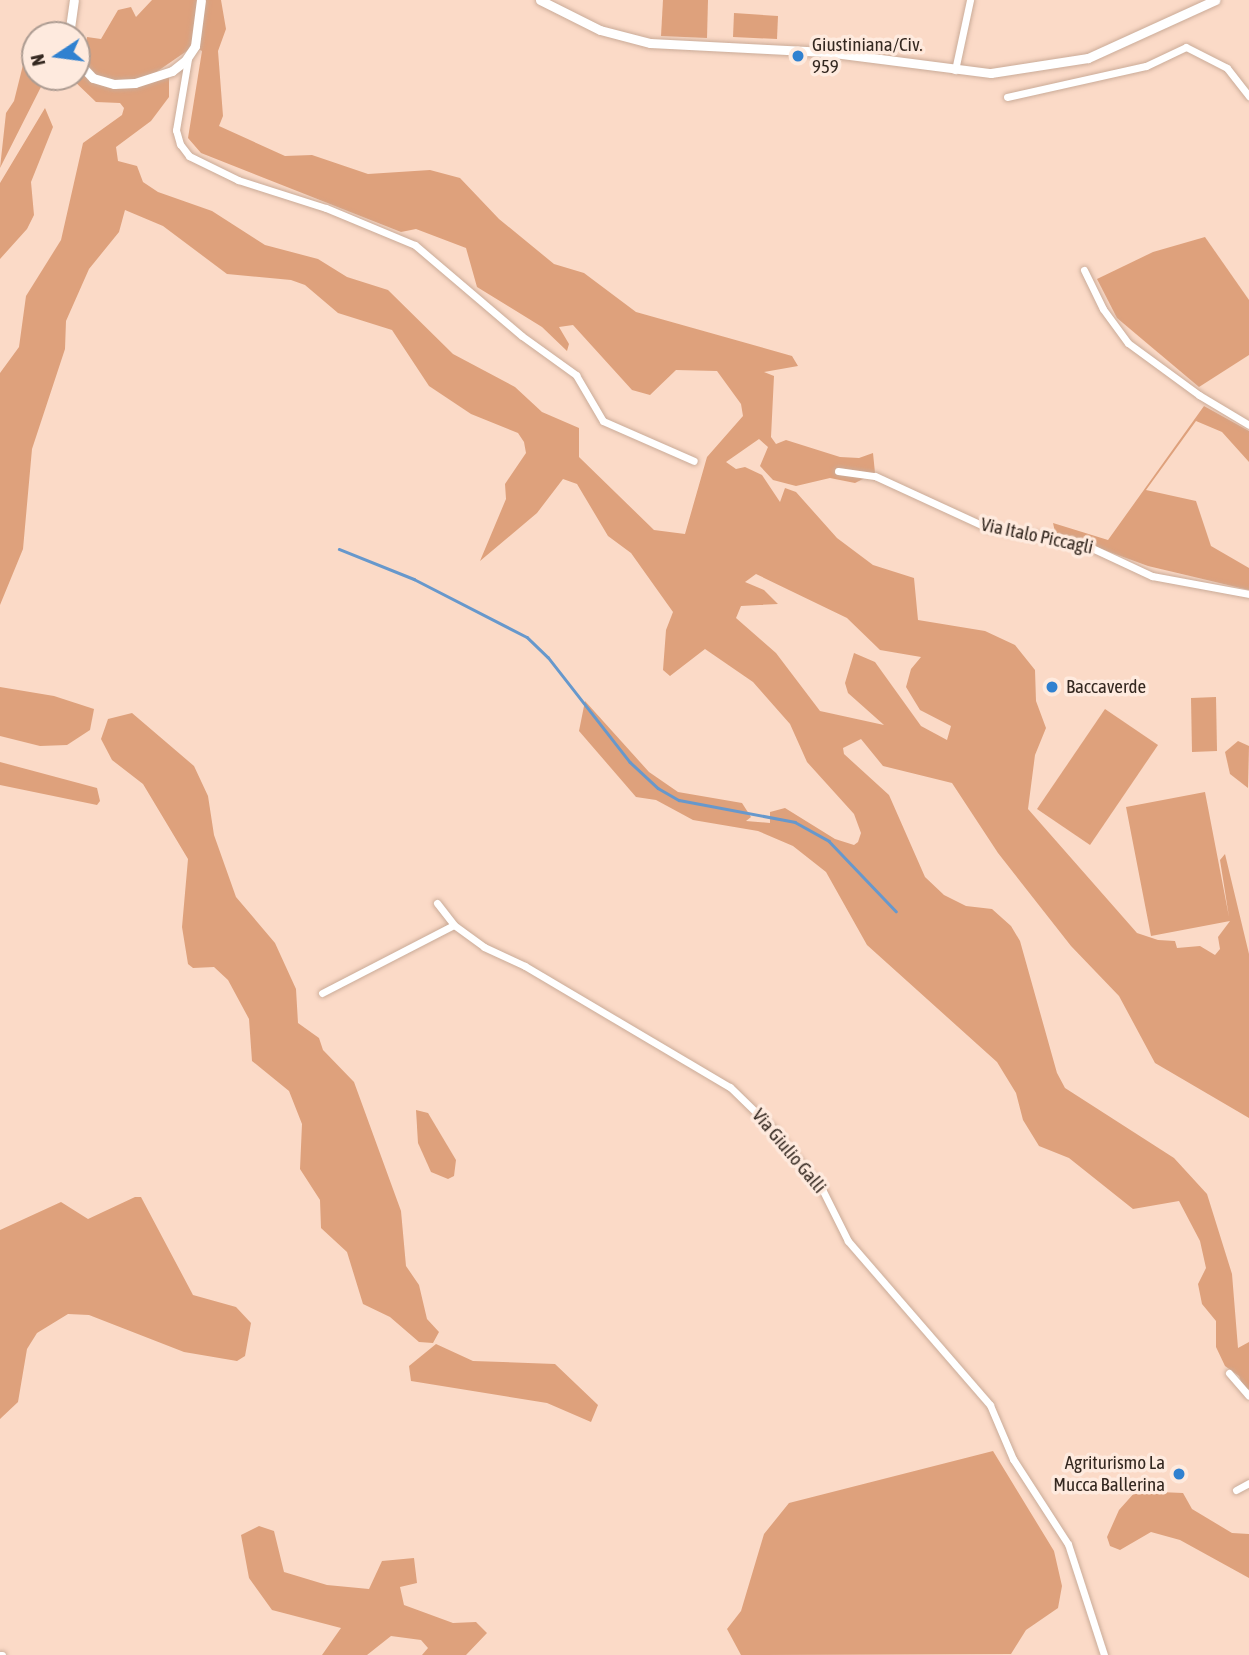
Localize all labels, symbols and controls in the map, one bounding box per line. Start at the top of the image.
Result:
north arrow [21,21,91,91]
place label: Giustiniana/Civ. 959 [812,34,923,78]
marker: Giustiniana/Civ. 959 [790,48,806,64]
text: N [26,52,49,68]
street label: Via Italo Piccagli [979,513,1095,559]
place label: Baccaverde [1066,676,1146,698]
marker: Baccaverde [1044,679,1060,695]
street label: Via Giulio Galli [747,1104,831,1198]
place label: Agriturismo La Mucca Ballerina [1053,1452,1165,1496]
marker: Agriturismo La Mucca Ballerina [1171,1466,1187,1482]

